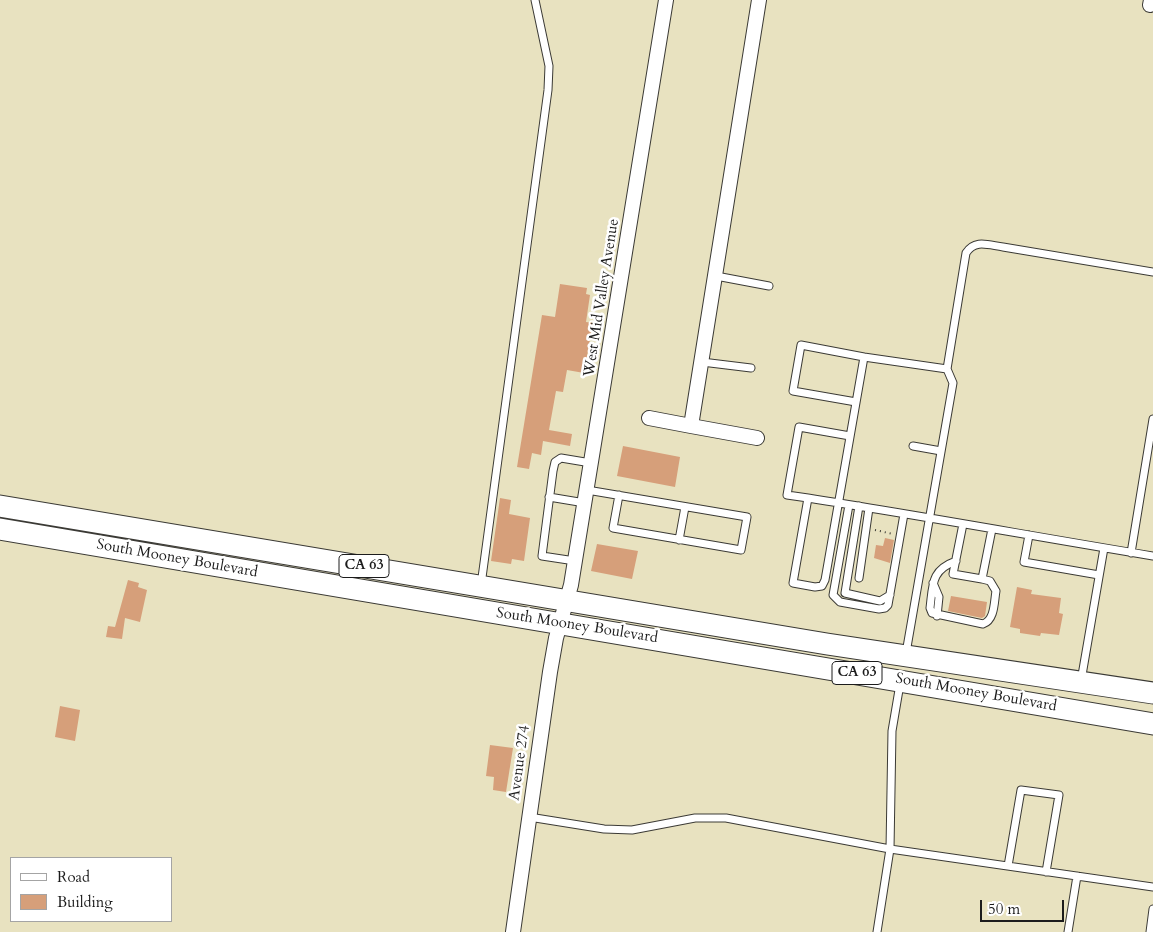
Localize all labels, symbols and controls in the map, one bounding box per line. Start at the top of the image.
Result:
street label: West Mid Valley Avenue [581,218,623,378]
street label: South Mooney Boulevard [95,536,259,582]
road number: CA 63 [339,554,389,578]
street label: South Mooney Boulevard [495,604,659,648]
road number: CA 63 [832,661,882,684]
street label: South Mooney Boulevard [894,670,1058,716]
street label: Avenue 274 [506,724,534,802]
legend [10,857,172,922]
text: Road [57,867,90,887]
scale bar [983,890,1067,922]
text: Building [57,892,113,912]
text: 50 m [988,899,1020,919]

